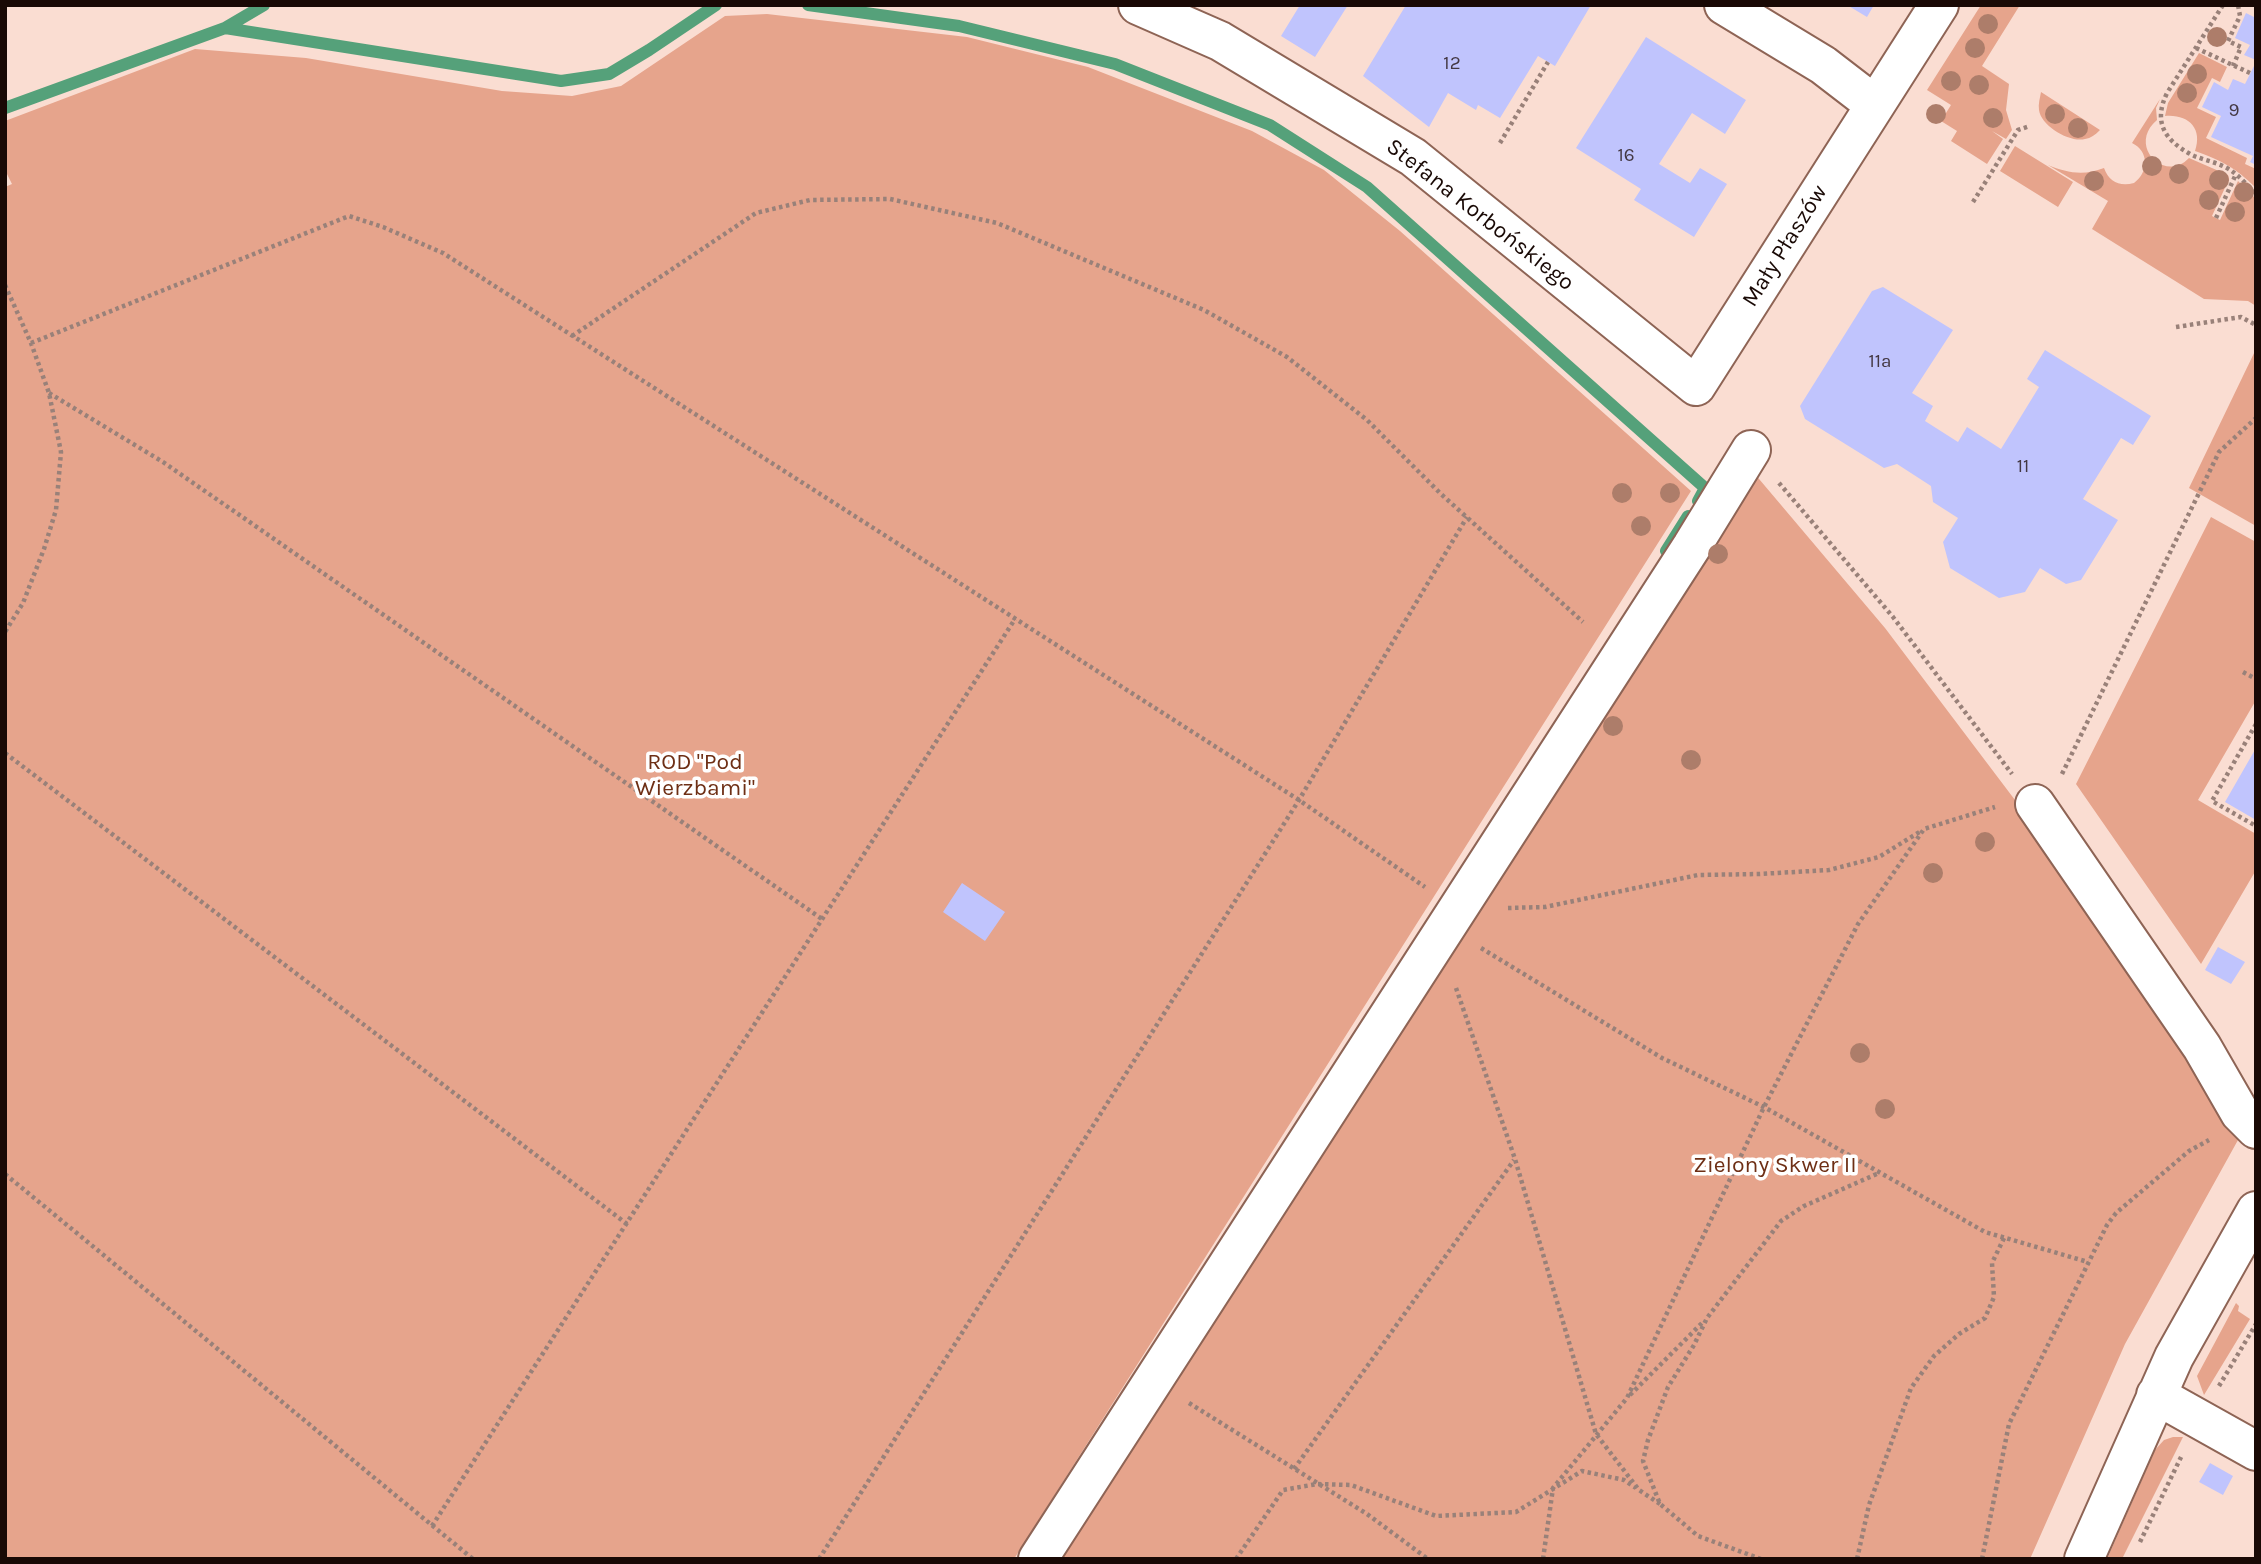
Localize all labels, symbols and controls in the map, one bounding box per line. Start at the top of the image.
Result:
house number: 12 [1443,53,1461,75]
house number: 9 [2228,100,2240,122]
street label: Stefana Korbońskiego [1380,133,1580,297]
house number: 16 [1617,145,1635,167]
street label: Mały Płaszów [1737,180,1833,312]
house number: 11a [1868,351,1892,373]
house number: 11 [2017,456,2029,478]
park label: ROD "Pod Wierzbami" [635,748,755,802]
park label: Zielony Skwer II [1693,1151,1857,1179]

